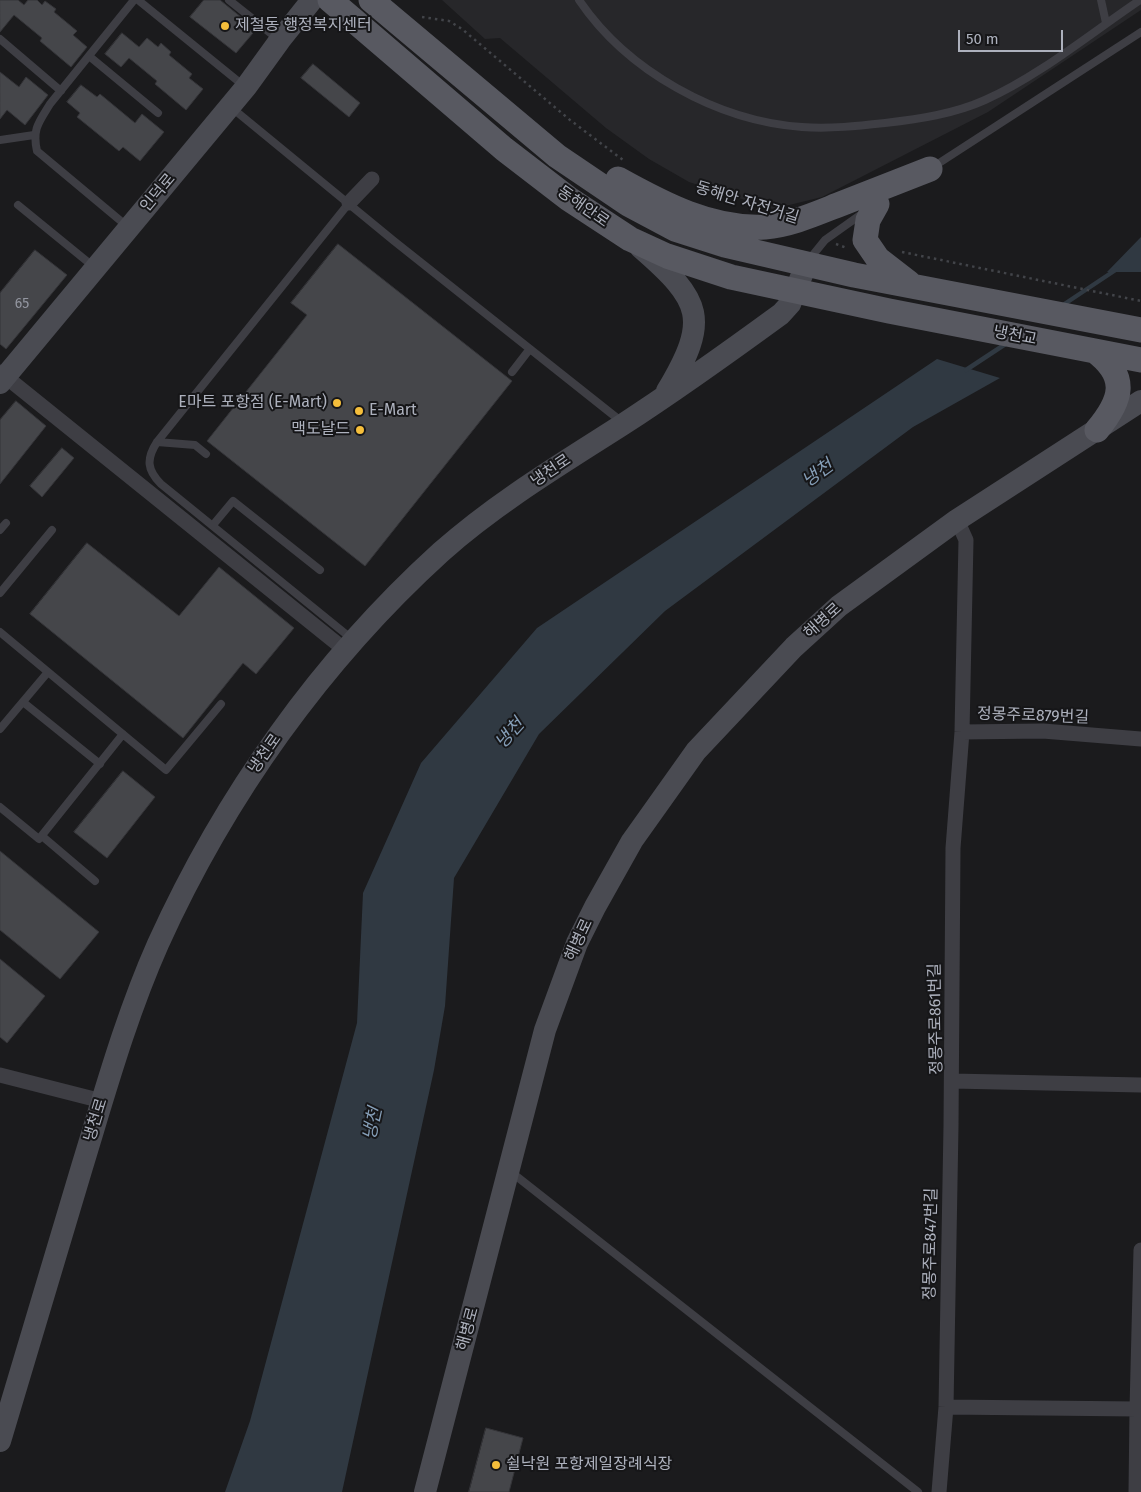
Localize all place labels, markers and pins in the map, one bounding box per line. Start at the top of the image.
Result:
place label: 제철동 행정복지센터 [235,16,372,36]
marker: 제철동 행정복지센터 [219,20,231,32]
place label: E마트 포항점 (E-Mart) [178,393,327,413]
marker: E마트 포항점 (E-Mart) [331,397,343,409]
place label: E-Mart [369,401,417,421]
marker: E-Mart [353,405,365,417]
place label: 맥도날드 [291,420,350,440]
marker: 맥도날드 [354,424,366,436]
place label: 쉴낙원 포항제일장례식장 [506,1455,672,1475]
marker: 쉴낙원 포항제일장례식장 [490,1459,502,1471]

